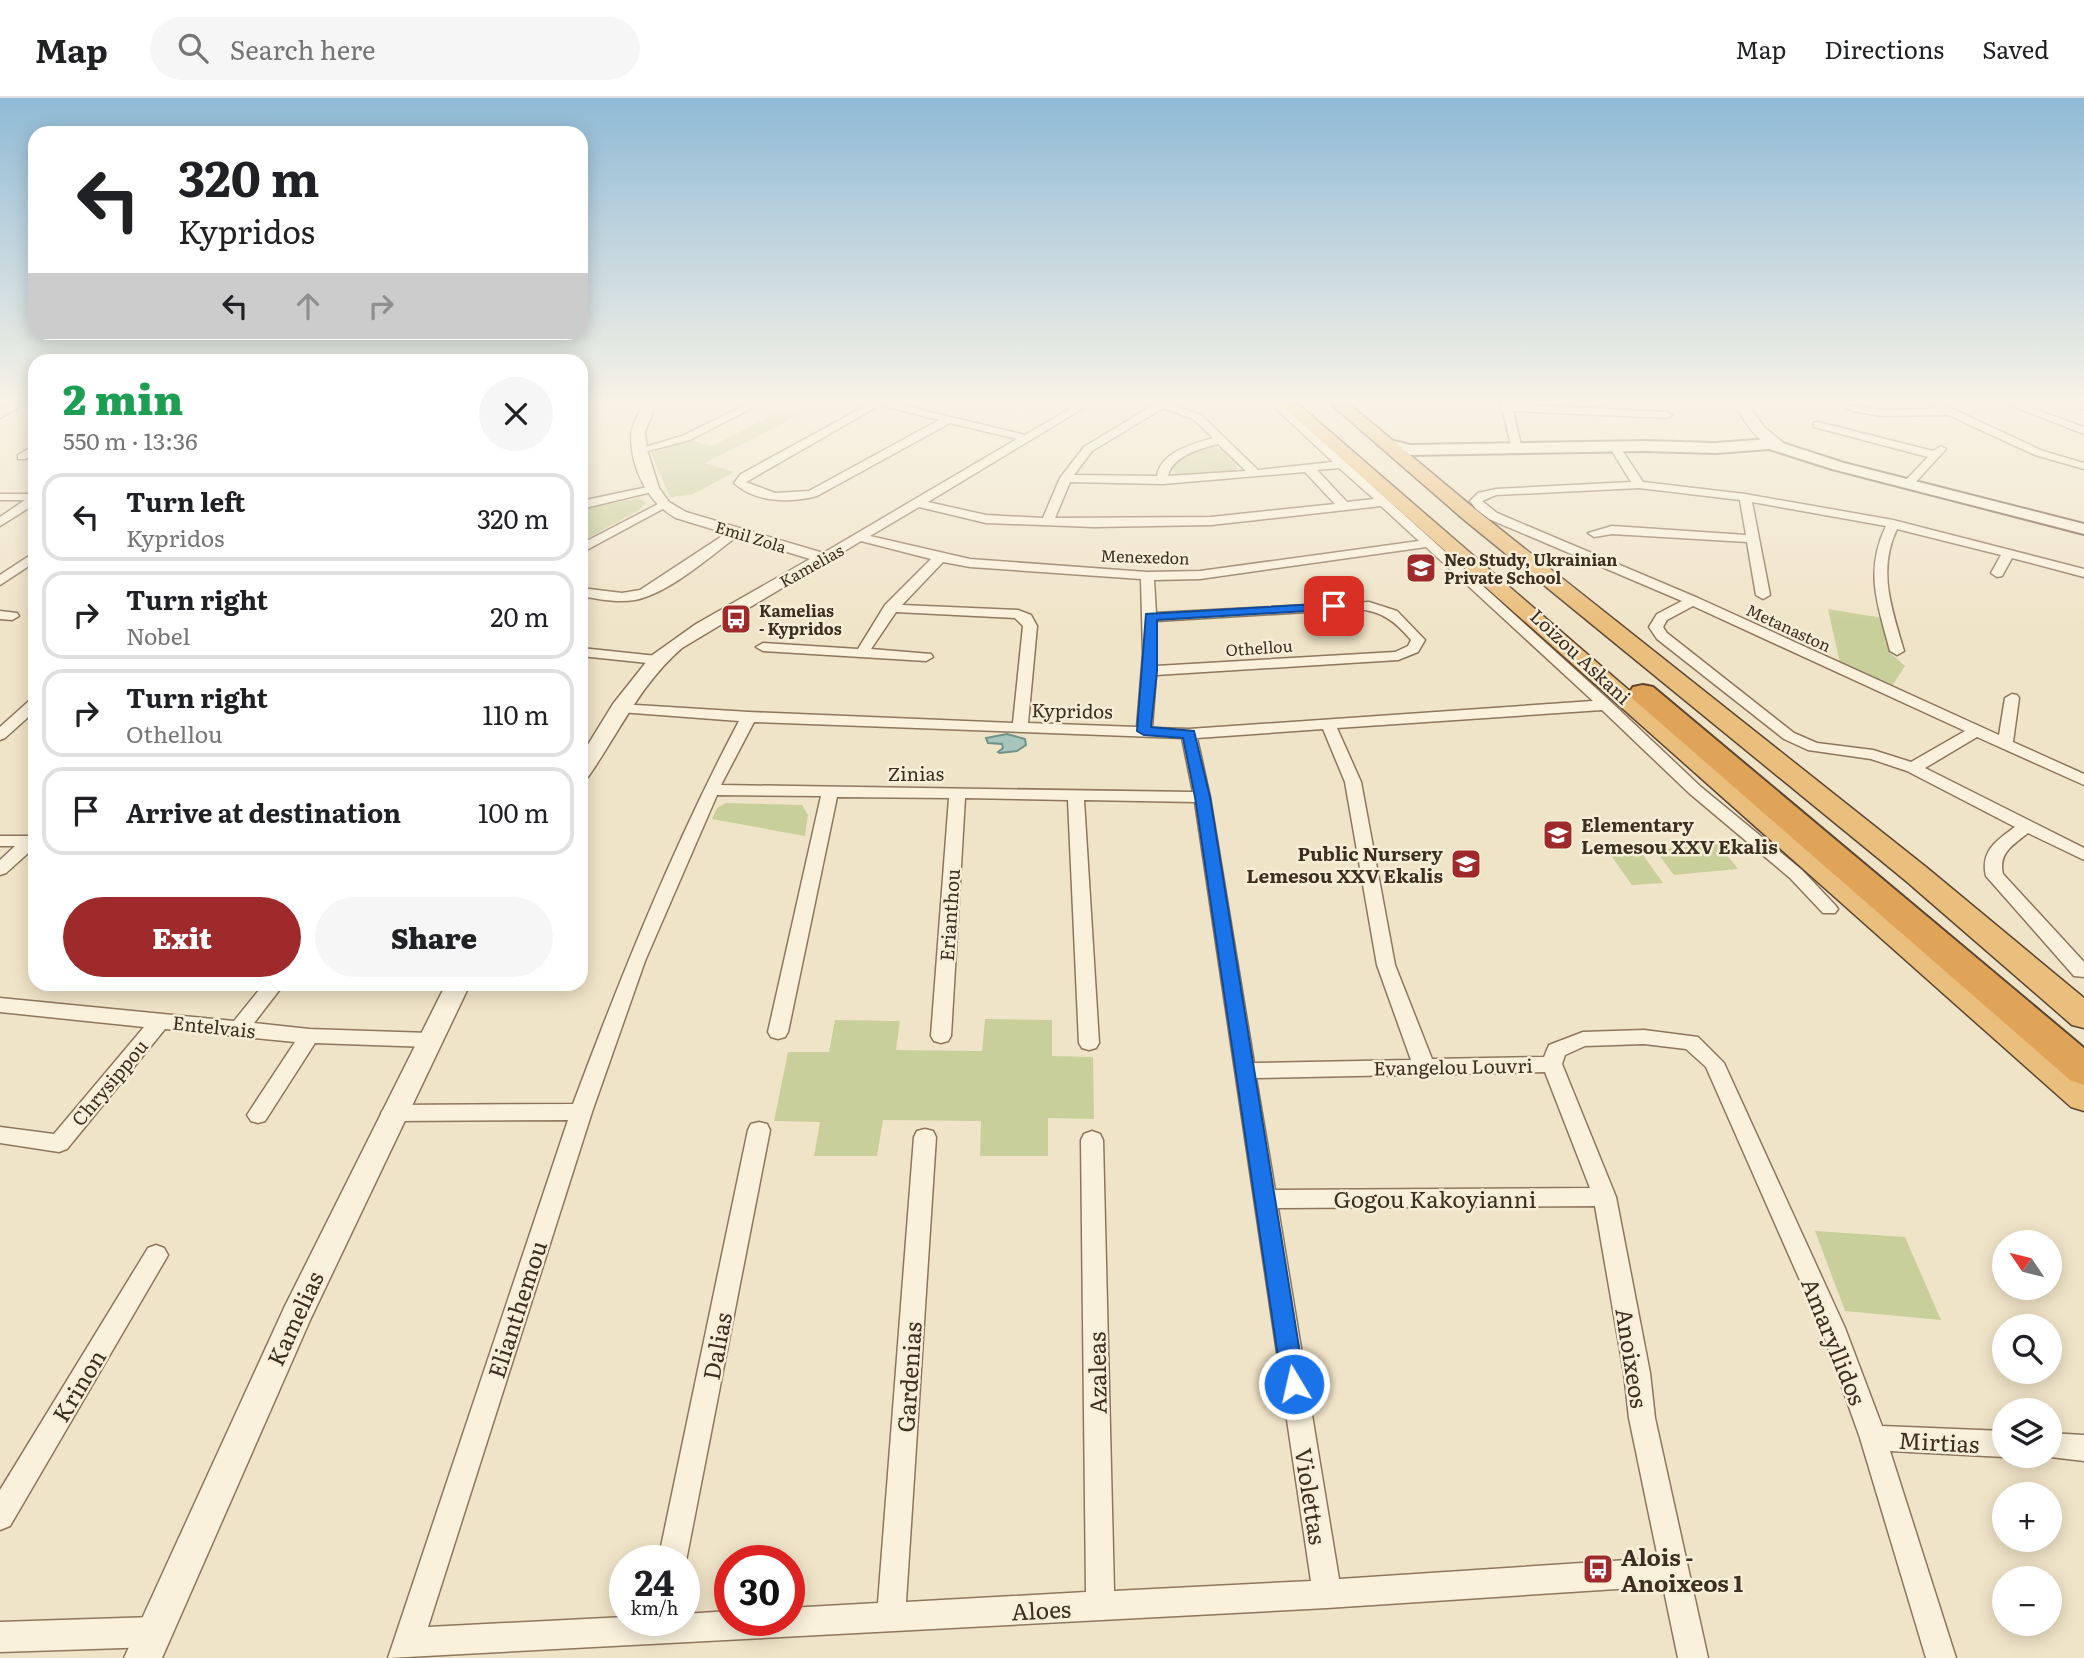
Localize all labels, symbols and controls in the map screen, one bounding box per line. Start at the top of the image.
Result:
search box [150,17,640,80]
text: Map [35,24,108,73]
icon: search [174,29,212,67]
text: Search here [230,29,376,68]
text: Map [1735,31,1786,66]
text: Directions [1824,31,1944,66]
text: Saved [1982,31,2049,66]
text: 320 m [178,139,320,212]
icon: left [63,154,154,245]
text: Kypridos [178,206,315,254]
icon: left [216,287,254,325]
icon: ahead [289,287,327,325]
icon: right [362,287,400,325]
text: 2 min [63,366,183,428]
button: close [479,377,553,451]
text: 550 m · 13:36 [63,423,198,457]
text: Turn left [126,481,245,520]
icon: left [67,498,105,536]
text: 320 m [477,498,549,537]
street label: Emil Zola [712,514,790,558]
text: Kypridos [126,520,224,554]
street label: Kamelias [774,537,848,593]
street label: Menexedon [1100,542,1190,570]
place label: Neo Study, Ukrainian Private School [1444,547,1617,589]
school or university icon: Neo Study, Ukrainian Private School [1404,551,1438,585]
pin [1304,576,1364,636]
text: Turn right [126,579,268,618]
icon: arrive [1315,587,1353,625]
icon: right [67,596,105,634]
text: 20 m [490,596,549,635]
street label: Metanaston [1743,597,1836,657]
place label: Kamelias - Kypridos [759,598,842,640]
bus stop icon: Kamelias - Kypridos [719,602,753,636]
street label: Loizou Askani [1524,602,1638,710]
text: Nobel [126,618,190,652]
street label: Othellou [1225,633,1293,661]
text: Turn right [126,677,268,716]
icon: right [67,694,105,732]
text: 110 m [482,694,549,733]
street label: Kypridos [1031,695,1113,725]
text: Othellou [126,716,223,750]
street label: Zinias [888,759,945,787]
icon: arrive [67,792,105,830]
text: Arrive at destination [126,792,401,831]
text: 100 m [478,792,549,831]
place label: Elementary Lemesou XXV Ekalis [1581,810,1778,860]
school or university icon: Elementary Lemesou XXV Ekalis [1541,818,1575,852]
place label: Public Nursery Lemesou XXV Ekalis [1246,839,1443,889]
school or university icon: Public Nursery Lemesou XXV Ekalis [1449,847,1483,881]
street label: Erianthou [932,868,966,962]
button: Exit [63,897,301,977]
button: Share [315,897,553,977]
street label: Entelvais [171,1008,257,1044]
street label: Chrysippou [64,1032,154,1132]
street label: Evangelou Louvri [1373,1051,1533,1081]
street label: Gogou Kakoyianni [1334,1181,1537,1215]
north arrow [1992,1230,2062,1300]
map controls [1992,1230,2062,1636]
street label: Elianthemou [478,1236,554,1382]
street label: Kamelias [257,1265,331,1371]
street label: Amaryllidos [1794,1272,1876,1410]
street label: Anoixeos [1608,1306,1658,1410]
street label: Dalias [693,1309,739,1383]
button: search [1992,1314,2062,1384]
street label: Gardenias [887,1320,929,1434]
street label: Azaleas [1078,1331,1114,1415]
street label: Krinon [43,1342,113,1428]
position arrow [1257,1347,1331,1421]
button: layers [1992,1398,2062,1468]
street label: Mirtias [1898,1422,1980,1460]
street label: Violettas [1288,1445,1336,1547]
button: + [1992,1482,2062,1552]
place label: Alois - Anoixeos 1 [1621,1539,1743,1599]
speed limit sign: 30 [714,1545,805,1636]
bus stop icon: Alois - Anoixeos 1 [1581,1552,1615,1586]
text: 24 [635,1555,674,1607]
button: − [1992,1566,2062,1636]
street label: Aloes [1010,1590,1072,1628]
text: km/h [631,1594,678,1621]

